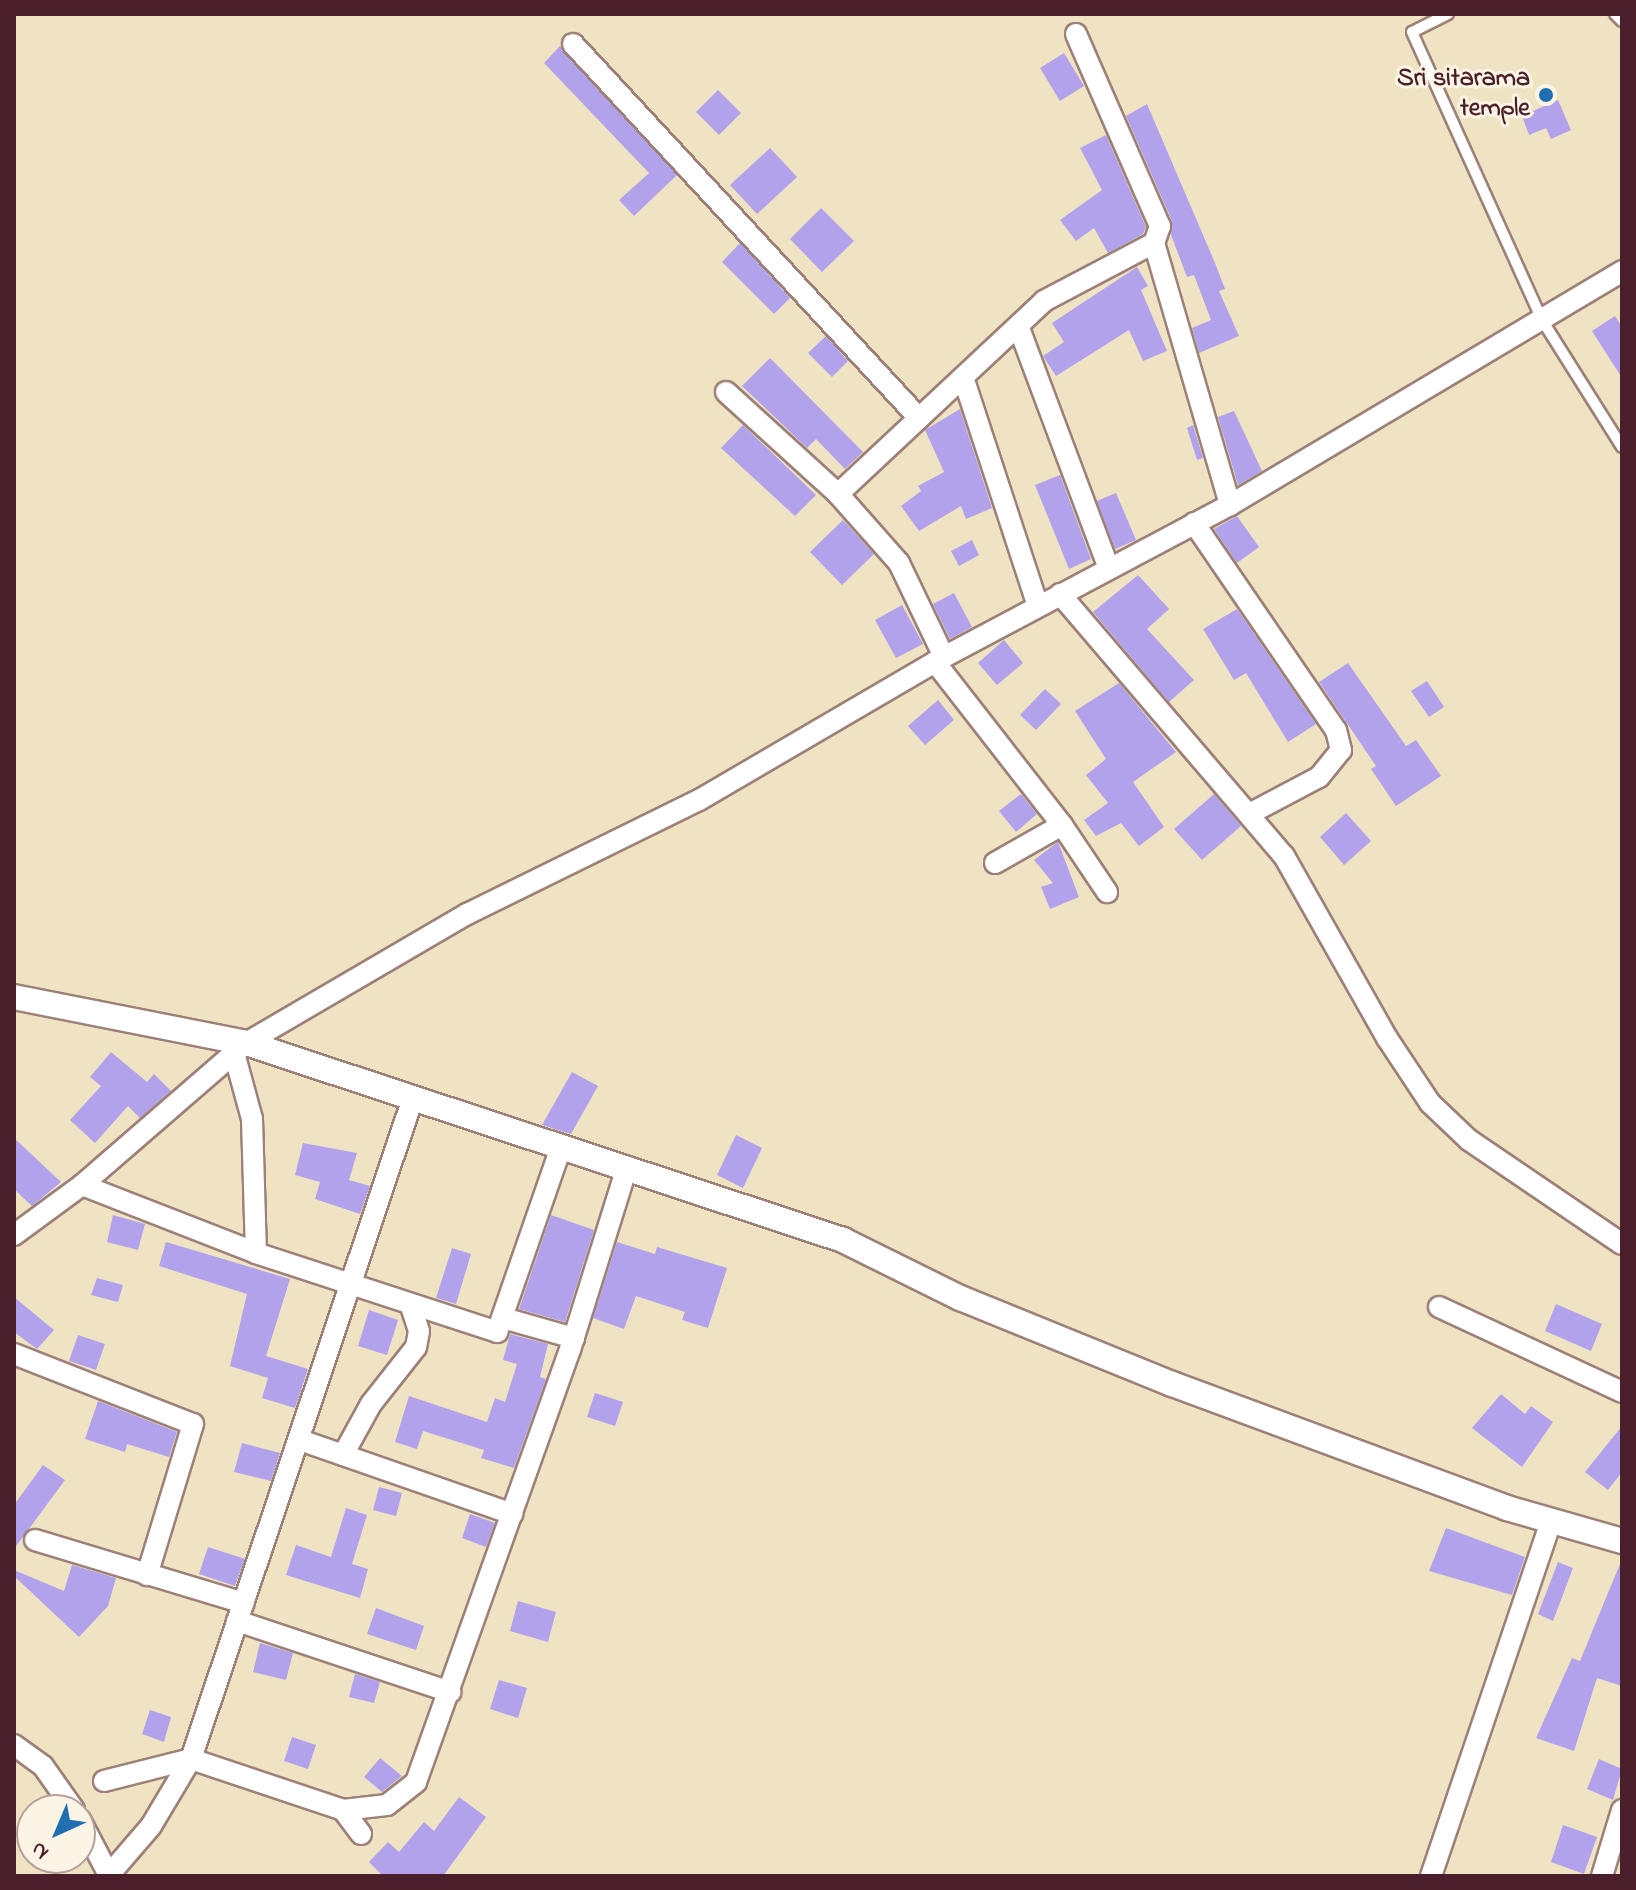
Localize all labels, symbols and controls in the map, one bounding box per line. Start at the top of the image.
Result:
place label: Sri sitarama temple [1397,64,1530,126]
marker: Sri sitarama temple [1537,86,1555,104]
north arrow [16,1794,96,1874]
text: N [24,1833,57,1867]

